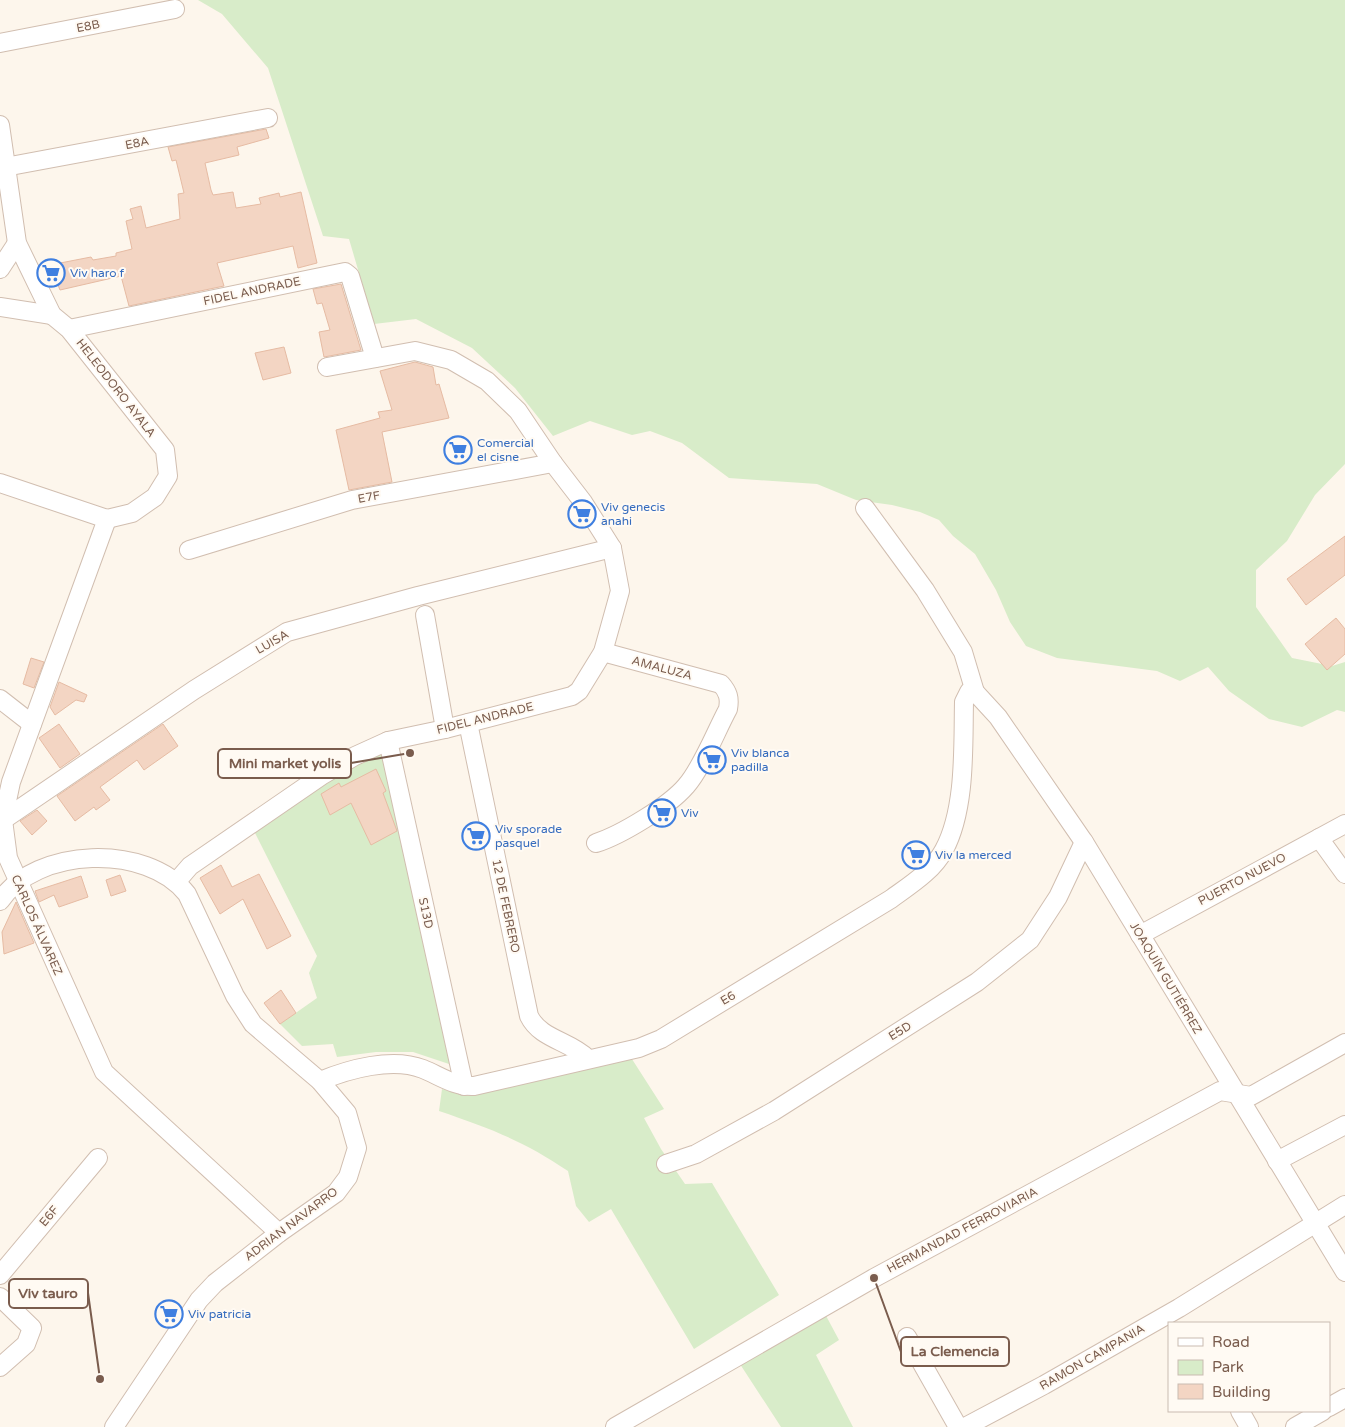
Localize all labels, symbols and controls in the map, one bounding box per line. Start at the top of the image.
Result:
street label: E8B [75,17,101,35]
street label: E8A [124,134,150,152]
supermarket icon: Viv haro f [36,258,66,288]
place label: Viv haro f [70,266,125,280]
street label: FIDEL ANDRADE [202,274,302,308]
street label: HELEODORO AYALA [73,336,159,440]
supermarket icon: Comercial el cisne [443,435,473,465]
place label: Comercial el cisne [477,436,534,464]
street label: E7F [357,488,381,506]
supermarket icon: Viv genecis anahi [567,499,597,529]
place label: Viv genecis anahi [601,500,666,528]
street label: LUISA [253,627,291,657]
street label: AMALUZA [630,653,694,683]
street label: FIDEL ANDRADE [435,699,535,737]
supermarket icon: Viv blanca padilla [697,745,727,775]
place label: Viv blanca padilla [731,746,789,774]
callout: Mini market yolis [218,749,351,778]
text: Mini market yolis [229,755,342,772]
supermarket icon: Viv [647,798,677,828]
place label: Viv [681,806,699,820]
supermarket icon: Viv sporade pasquel [461,821,491,851]
place label: Viv sporade pasquel [495,822,562,850]
supermarket icon: Viv la merced [901,840,931,870]
place label: Viv la merced [935,848,1011,862]
street label: PUERTO NUEVO [1196,850,1289,908]
street label: 12 DE FEBRERO [489,858,523,955]
street label: CARLOS ÁLVAREZ [8,872,66,978]
street label: S13D [416,896,436,930]
street label: JOAQUÍN GUTIÉRREZ [1127,920,1205,1037]
street label: E6 [718,988,738,1008]
street label: E5D [886,1019,914,1043]
street label: ADRIAN NAVARRO [242,1184,341,1264]
street label: HERMANDAD FERROVIARIA [884,1184,1040,1276]
street label: E6F [36,1203,62,1229]
callout: Viv tauro [9,1279,88,1308]
text: Viv tauro [18,1285,78,1302]
supermarket icon: Viv patricia [154,1299,184,1329]
place label: Viv patricia [188,1307,251,1321]
street label: RAMON CAMPANIA [1037,1321,1147,1393]
legend [1168,1322,1330,1412]
text: Road [1212,1333,1250,1351]
callout: La Clemencia [901,1337,1009,1366]
text: La Clemencia [911,1343,1000,1360]
text: Park [1212,1358,1244,1376]
text: Building [1212,1383,1271,1401]

